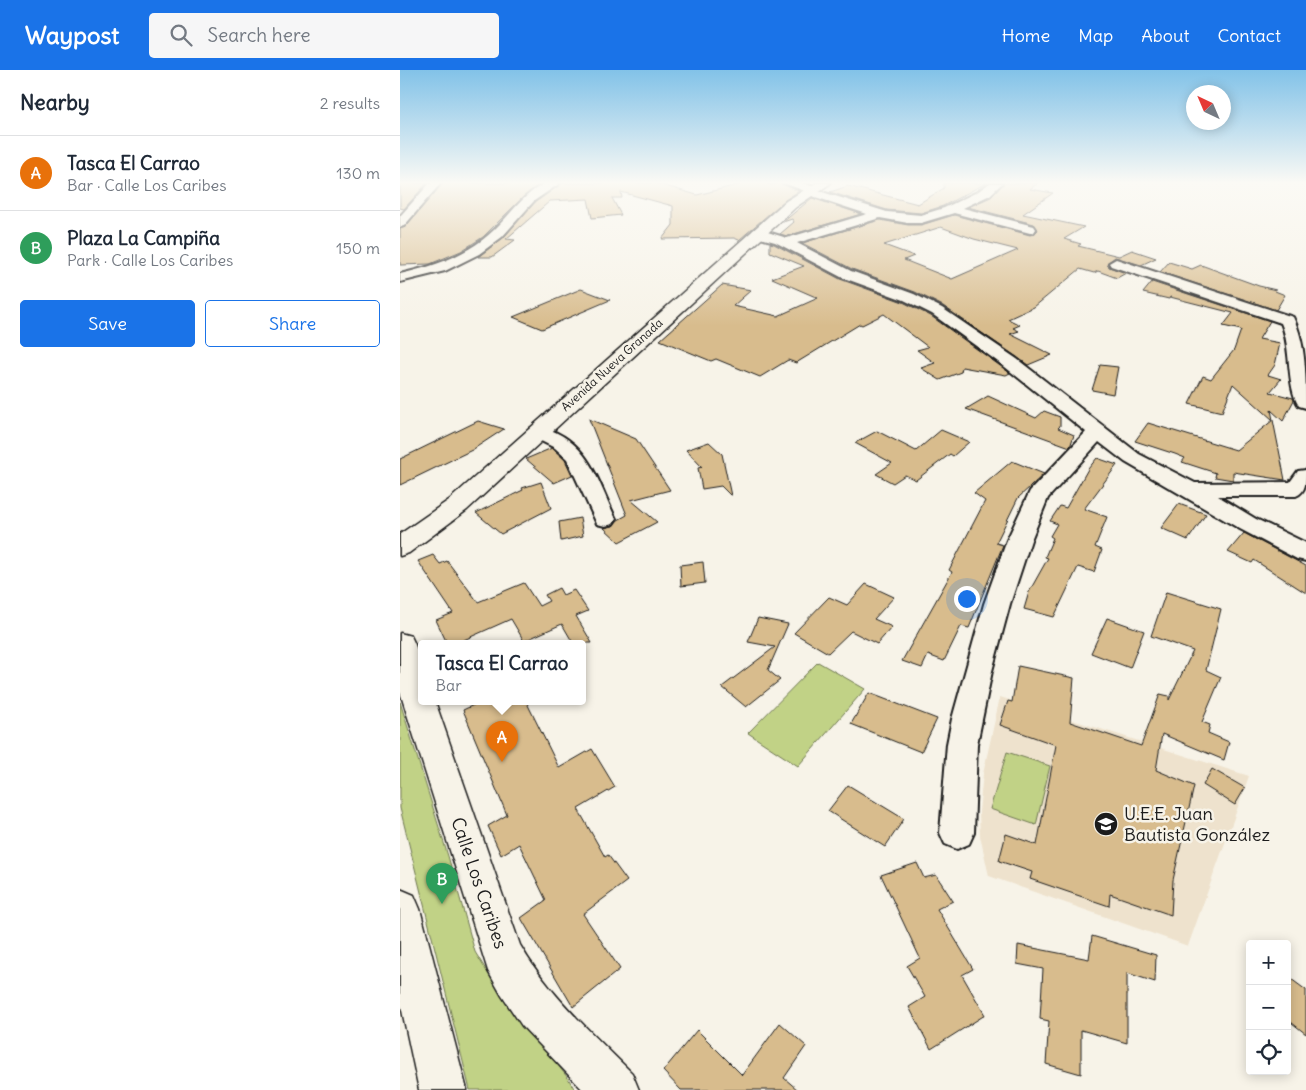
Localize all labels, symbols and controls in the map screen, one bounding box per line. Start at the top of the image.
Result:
search box [149,13,499,58]
text: Waypost [25,20,119,50]
icon: search [167,21,195,49]
text: Search here [207,23,310,47]
text: Home [1002,24,1050,47]
text: Map [1078,24,1113,47]
text: About [1141,24,1189,47]
text: Contact [1217,24,1281,47]
north arrow [1186,85,1231,130]
text: Nearby [20,89,90,116]
text: 2 results [320,93,380,113]
text: Tasca El Carrao [67,151,200,175]
text: A [31,163,41,183]
text: 130 m [336,163,380,183]
text: Bar · Calle Los Caribes [67,175,226,195]
text: Plaza La Campiña [67,226,220,250]
text: B [31,238,41,258]
text: 150 m [336,238,380,258]
text: Park · Calle Los Caribes [67,250,233,270]
button: Save [20,300,195,347]
button: Share [205,300,380,347]
street label: Avenida Nueva Granada [558,315,666,414]
your location [954,586,980,612]
popup [418,640,586,705]
text: Tasca El Carrao [436,651,568,675]
text: Bar [436,675,462,695]
pin: A [486,721,518,762]
place label: U.E.E. Juan Bautista González [1124,802,1270,846]
school or university icon: U.E.E. Juan Bautista González [1093,811,1119,837]
street label: Calle Los Caribes [446,814,513,952]
pin: B [426,863,458,904]
map controls [1246,940,1291,1075]
button: + [1246,940,1291,985]
button: − [1246,985,1291,1030]
button: locate [1246,1030,1291,1075]

